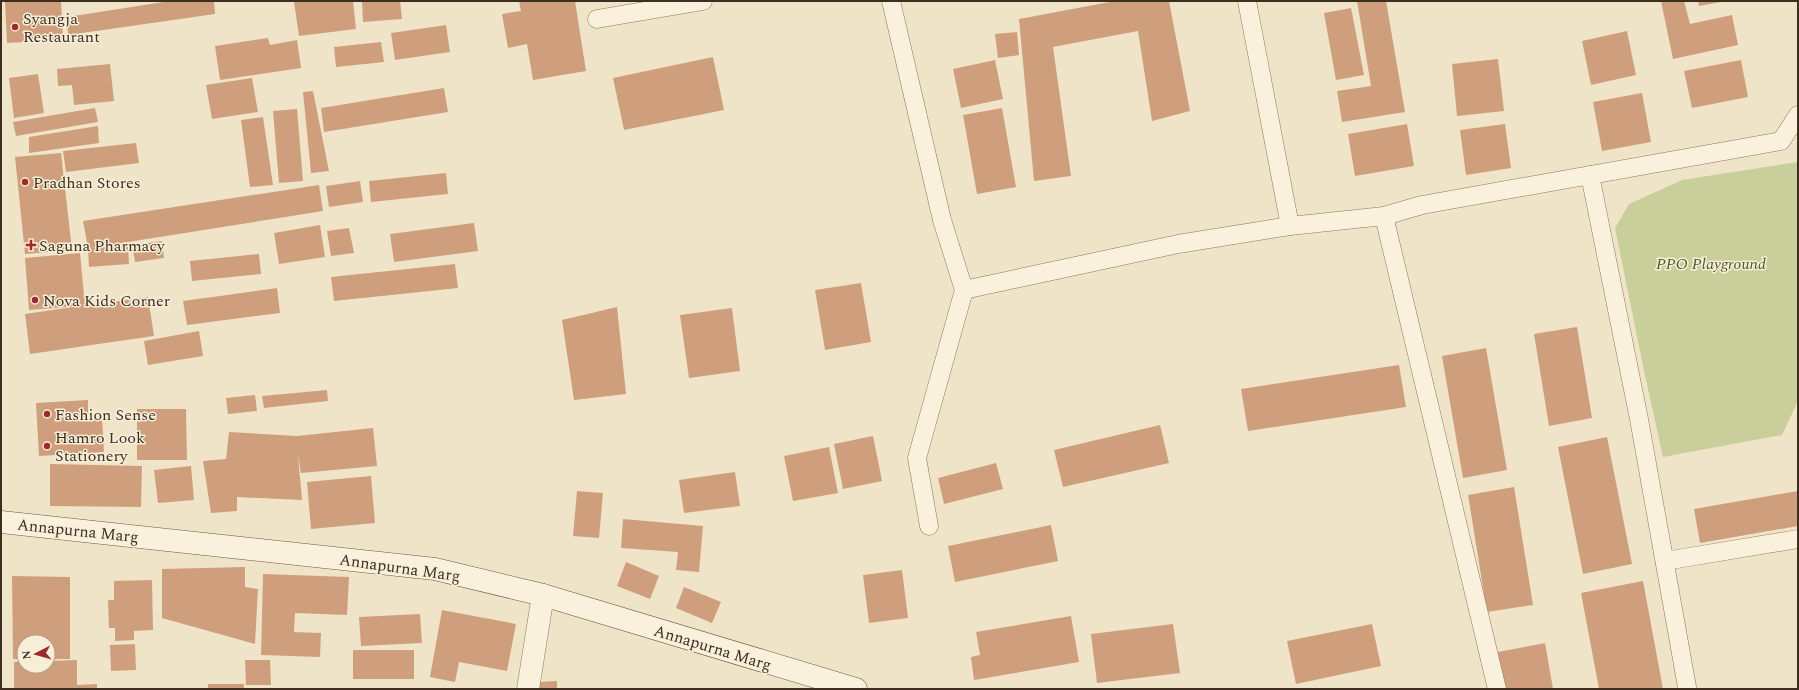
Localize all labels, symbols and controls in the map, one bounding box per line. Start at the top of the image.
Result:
place label: Syangja Restaurant [23,7,100,49]
marker: Syangja Restaurant [10,22,20,32]
place label: Pradhan Stores [33,171,141,195]
marker: Pradhan Stores [20,177,30,187]
place label: Saguna Pharmacy [39,234,166,258]
marker: Saguna Pharmacy [26,240,36,250]
park label: PPO Playground [1656,252,1766,276]
place label: Nova Kids Corner [43,289,170,313]
marker: Nova Kids Corner [30,295,40,305]
place label: Fashion Sense [55,403,156,427]
marker: Fashion Sense [42,409,52,419]
place label: Hamro Look Stationery [55,426,145,468]
marker: Hamro Look Stationery [42,441,52,451]
street label: Annapurna Marg [16,513,140,549]
street label: Annapurna Marg [338,548,462,588]
street label: Annapurna Marg [651,619,775,677]
north arrow [16,634,56,674]
text: N [18,650,35,660]

